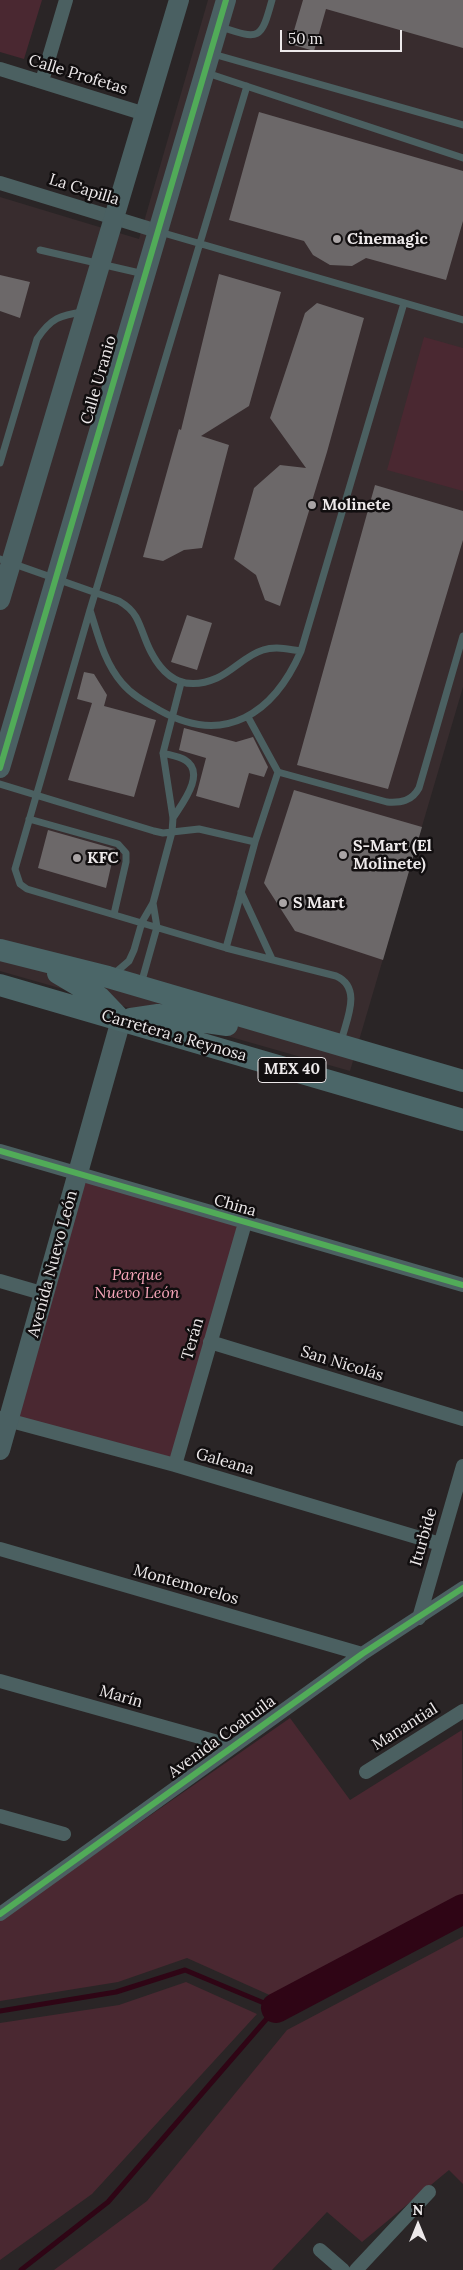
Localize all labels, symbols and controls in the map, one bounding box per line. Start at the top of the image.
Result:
scale bar [283,20,406,52]
text: 50 m [288,29,323,48]
street label: Calle Profetas [26,51,130,99]
street label: La Capilla [47,170,121,210]
place label: Cinemagic [347,229,428,249]
marker: Cinemagic [331,233,343,245]
street label: Calle Uranio [77,333,121,427]
place label: Molinete [322,495,390,515]
marker: Molinete [306,499,318,511]
place label: S-Mart (El Molinete) [353,836,432,874]
place label: KFC [87,848,119,868]
marker: S-Mart (El Molinete) [337,849,349,861]
marker: KFC [71,852,83,864]
place label: S Mart [293,893,345,913]
marker: S Mart [277,897,289,909]
street label: Carretera a Reynosa [99,1006,249,1066]
road number: MEX 40 [258,1058,326,1082]
street label: Avenida Nuevo León [24,1188,82,1340]
street label: China [212,1191,258,1221]
park label: Parque Nuevo León [94,1265,180,1303]
street label: Terán [178,1316,208,1362]
street label: San Nicolás [298,1342,386,1386]
street label: Galeana [194,1445,256,1479]
street label: Iturbide [407,1506,441,1568]
street label: Montemorelos [131,1561,241,1609]
street label: Marín [97,1682,145,1712]
street label: Avenida Coahuila [165,1692,279,1782]
street label: Manantial [369,1699,441,1755]
north arrow [393,2200,443,2250]
text: N [413,2201,423,2219]

